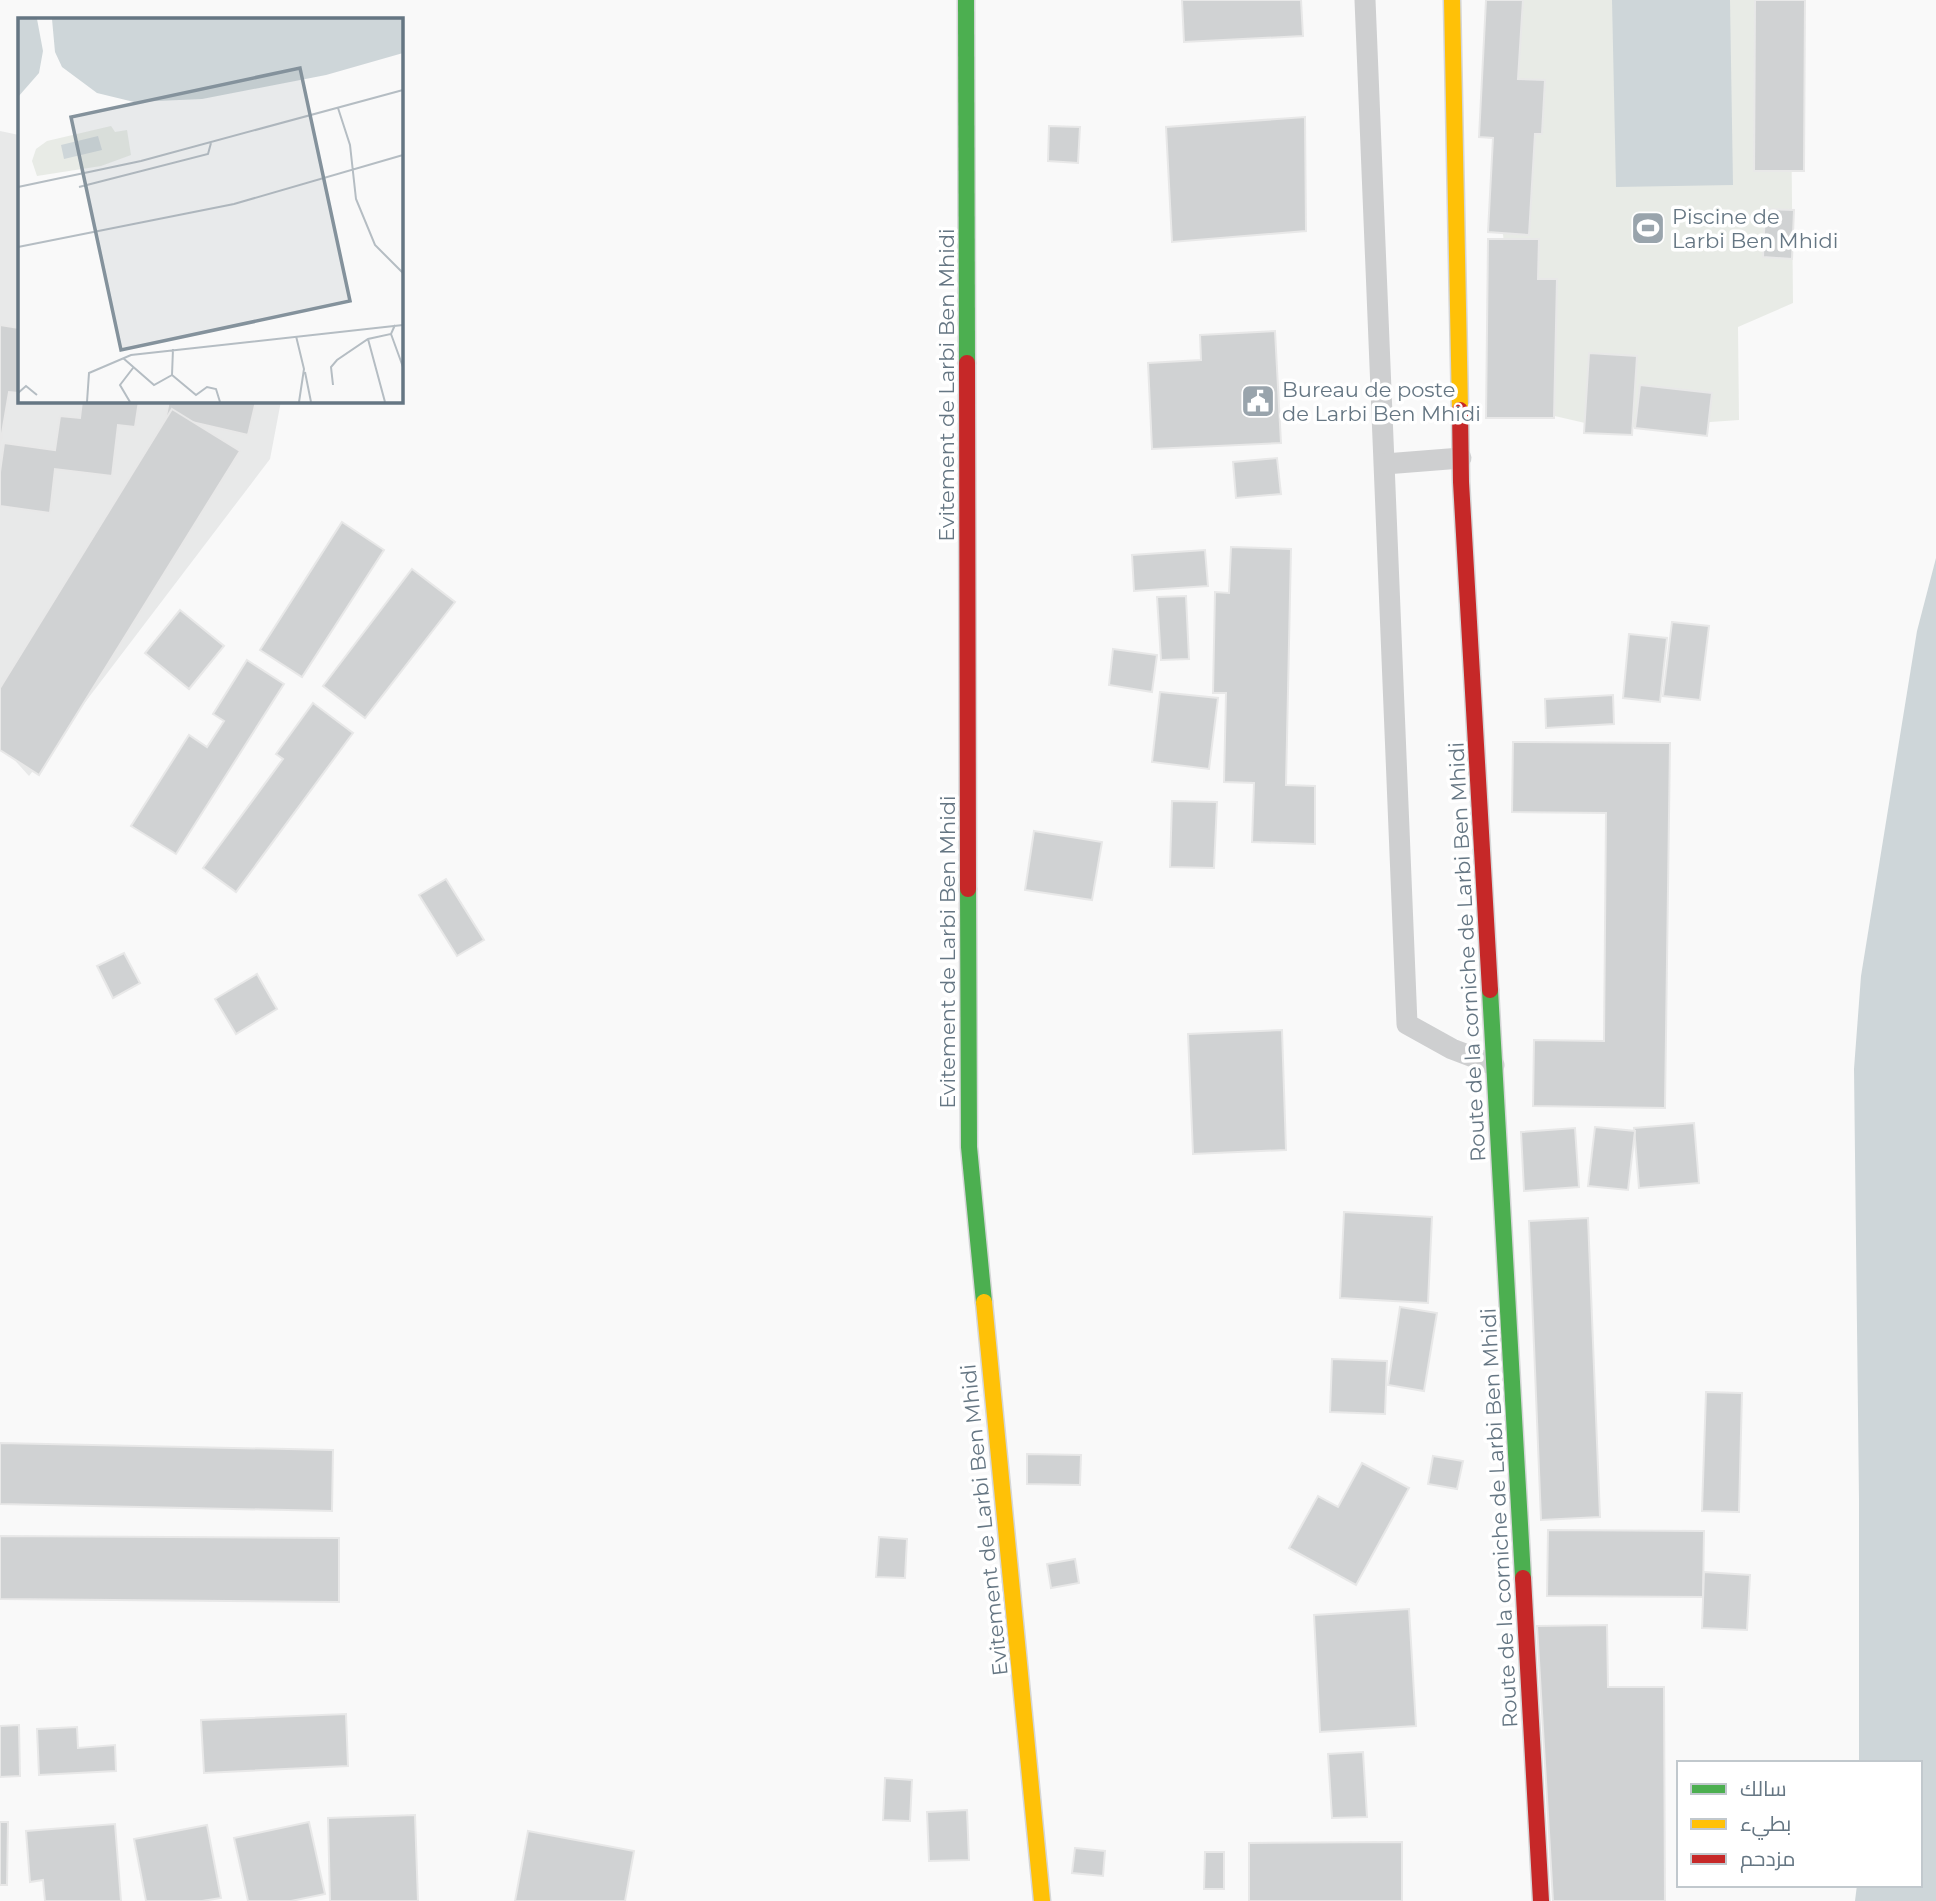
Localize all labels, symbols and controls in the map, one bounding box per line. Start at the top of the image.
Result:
inset map [18,18,402,402]
place label: Piscine de Larbi Ben Mhidi [1672,204,1838,253]
sports icon: Piscine de Larbi Ben Mhidi [1629,209,1667,247]
street label: Evitement de Larbi Ben Mhidi [934,228,959,542]
place label: Bureau de poste de Larbi Ben Mhidi [1282,377,1481,426]
public building icon: Bureau de poste de Larbi Ben Mhidi [1239,382,1277,420]
street label: Route de la corniche de Larbi Ben Mhidi [1444,741,1490,1163]
street label: Evitement de Larbi Ben Mhidi [935,795,960,1109]
street label: Route de la corniche de Larbi Ben Mhidi [1476,1307,1522,1729]
street label: Evitement de Larbi Ben Mhidi [955,1363,1013,1677]
legend [1677,1761,1922,1887]
text: سالك [1740,1776,1787,1801]
text: بطيء [1740,1811,1791,1840]
text: مزدحم [1740,1846,1795,1873]

